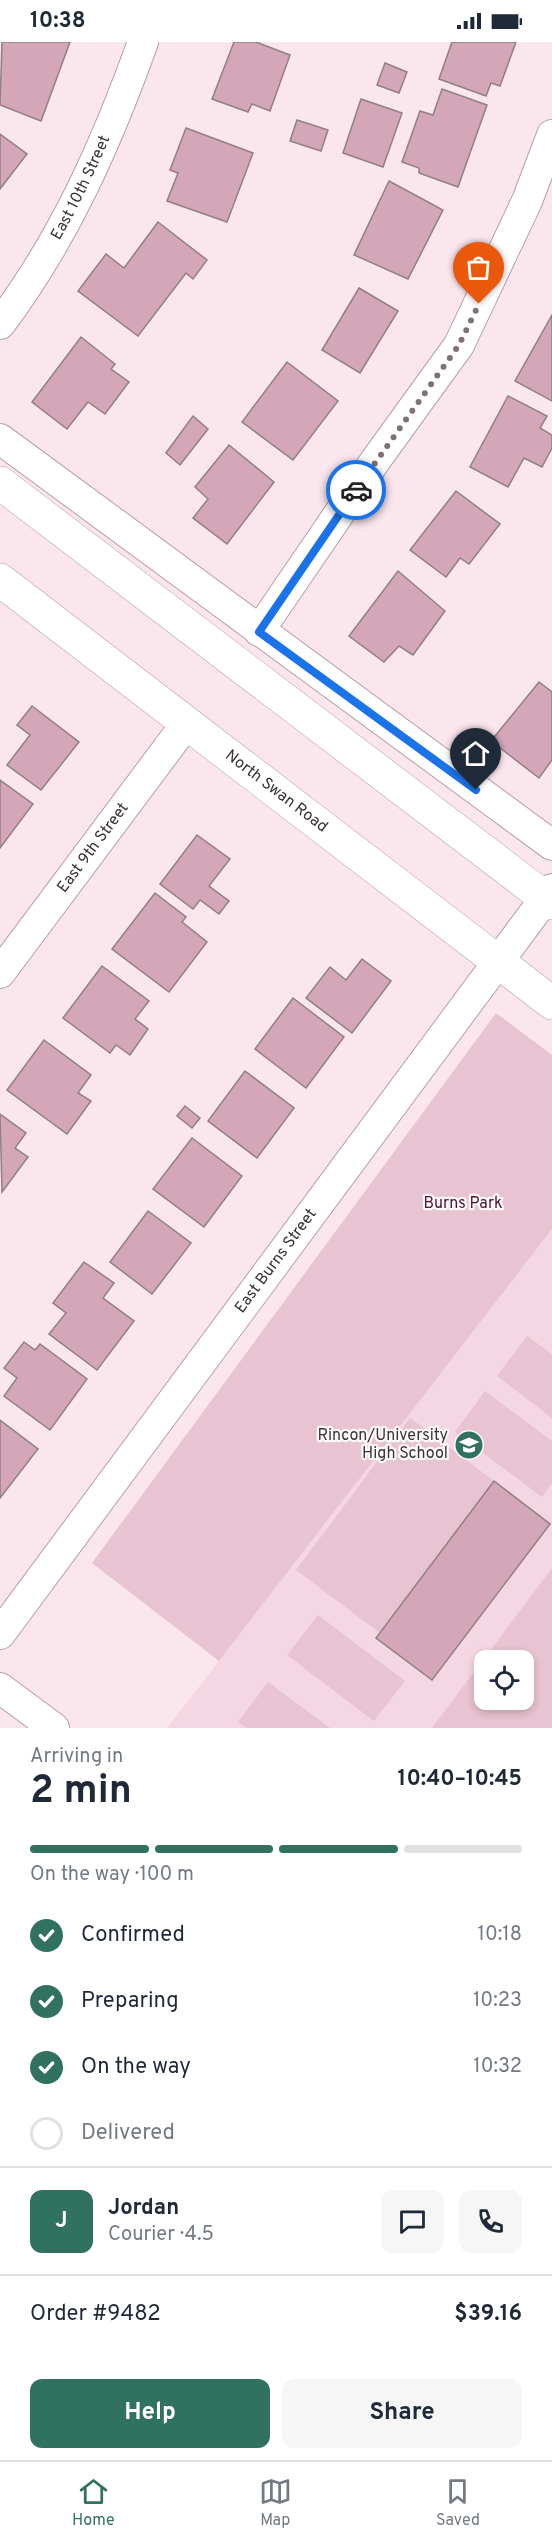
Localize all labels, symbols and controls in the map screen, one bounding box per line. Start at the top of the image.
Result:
text: 10:38 [30,8,86,35]
street label: East 10th Street [47,132,115,244]
pin [453,242,504,304]
icon: bag [462,251,495,284]
courier [326,460,386,520]
icon: car [340,474,373,507]
pin [450,728,501,790]
icon: home [459,737,492,770]
street label: North Swan Road [221,746,332,837]
street label: East 9th Street [53,799,133,897]
park label: Burns Park [423,1194,503,1214]
street label: East Burns Street [231,1205,322,1317]
place label: Rincon/University High School [317,1426,448,1464]
school or university icon: Rincon/University High School [453,1429,485,1461]
map controls [474,1650,534,1710]
button: locate [474,1650,534,1710]
text: Arriving in [30,1744,123,1770]
text: 10:40–10:45 [398,1766,522,1793]
text: 2 min [30,1768,132,1817]
text: On the way · 100 m [30,1862,194,1888]
icon: check [30,1919,63,1952]
text: Confirmed [81,1922,185,1949]
text: 10:18 [478,1922,522,1948]
icon: check [30,1985,63,2018]
text: Preparing [81,1988,179,2015]
text: 10:23 [473,1988,522,2014]
icon: check [30,2051,63,2084]
text: On the way [81,2054,191,2081]
text: 10:32 [473,2054,522,2080]
text: Delivered [81,2120,175,2147]
button: chat [381,2190,444,2253]
button: phone [459,2190,522,2253]
text: Jordan [108,2195,179,2222]
text: J [55,2208,68,2235]
text: Courier · 4.5 [108,2222,214,2248]
text: Order #9482 [30,2301,161,2328]
text: $39.16 [454,2301,522,2328]
button: Help [30,2379,270,2448]
button: Share [282,2379,522,2448]
tab: Home [72,2475,115,2531]
tab: Map [259,2475,292,2531]
tab: Saved [436,2475,480,2531]

